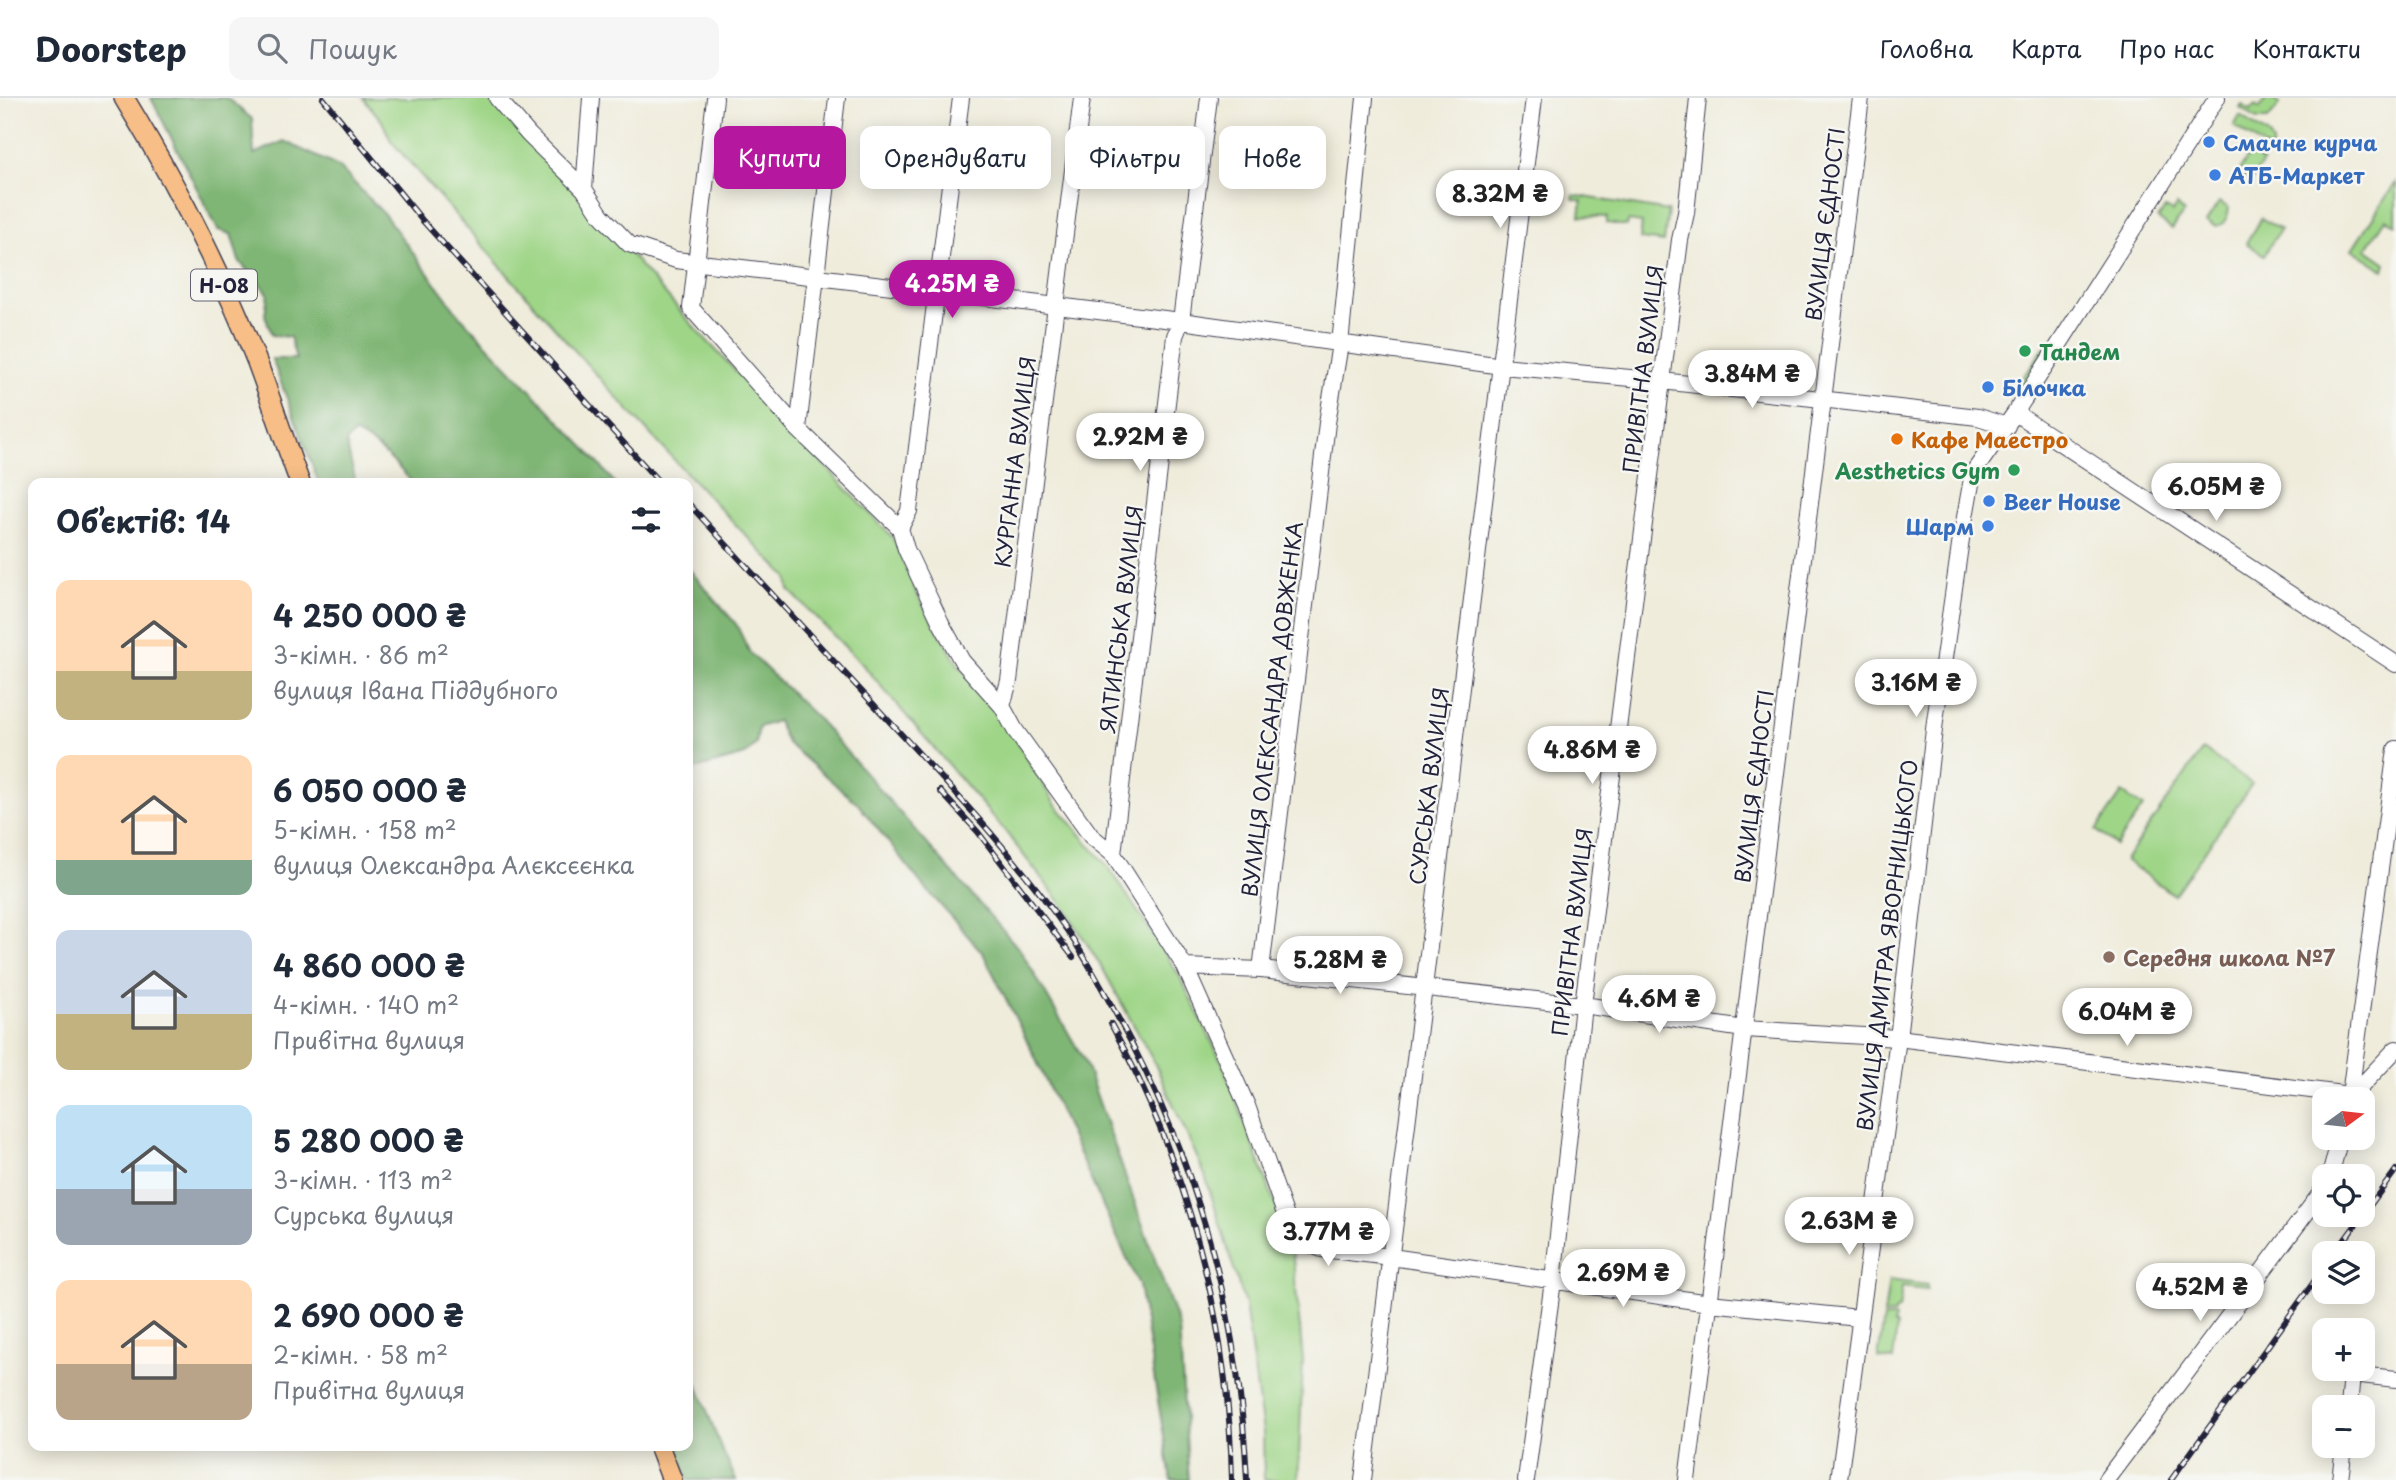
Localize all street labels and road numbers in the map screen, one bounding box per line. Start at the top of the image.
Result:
street label: ВУЛИЦЯ ЄДНОСТІ [1796,126,1852,322]
street label: ПРИВІТНА ВУЛИЦЯ [1613,263,1671,475]
road number: Н-08 [191,270,257,300]
street label: КУРГАННА ВУЛИЦЯ [985,354,1043,570]
street label: ЯЛТИНСЬКА ВУЛИЦЯ [1090,503,1150,736]
street label: ВУЛИЦЯ ОЛЕКСАНДРА ДОВЖЕНКА [1232,519,1310,899]
street label: СУРСЬКА ВУЛИЦЯ [1400,685,1456,887]
street label: ВУЛИЦЯ ЄДНОСТІ [1725,688,1781,884]
street label: ВУЛИЦЯ ДМИТРА ЯВОРНИЦЬКОГО [1847,757,1925,1133]
street label: ПРИВІТНА ВУЛИЦЯ [1542,826,1600,1038]

